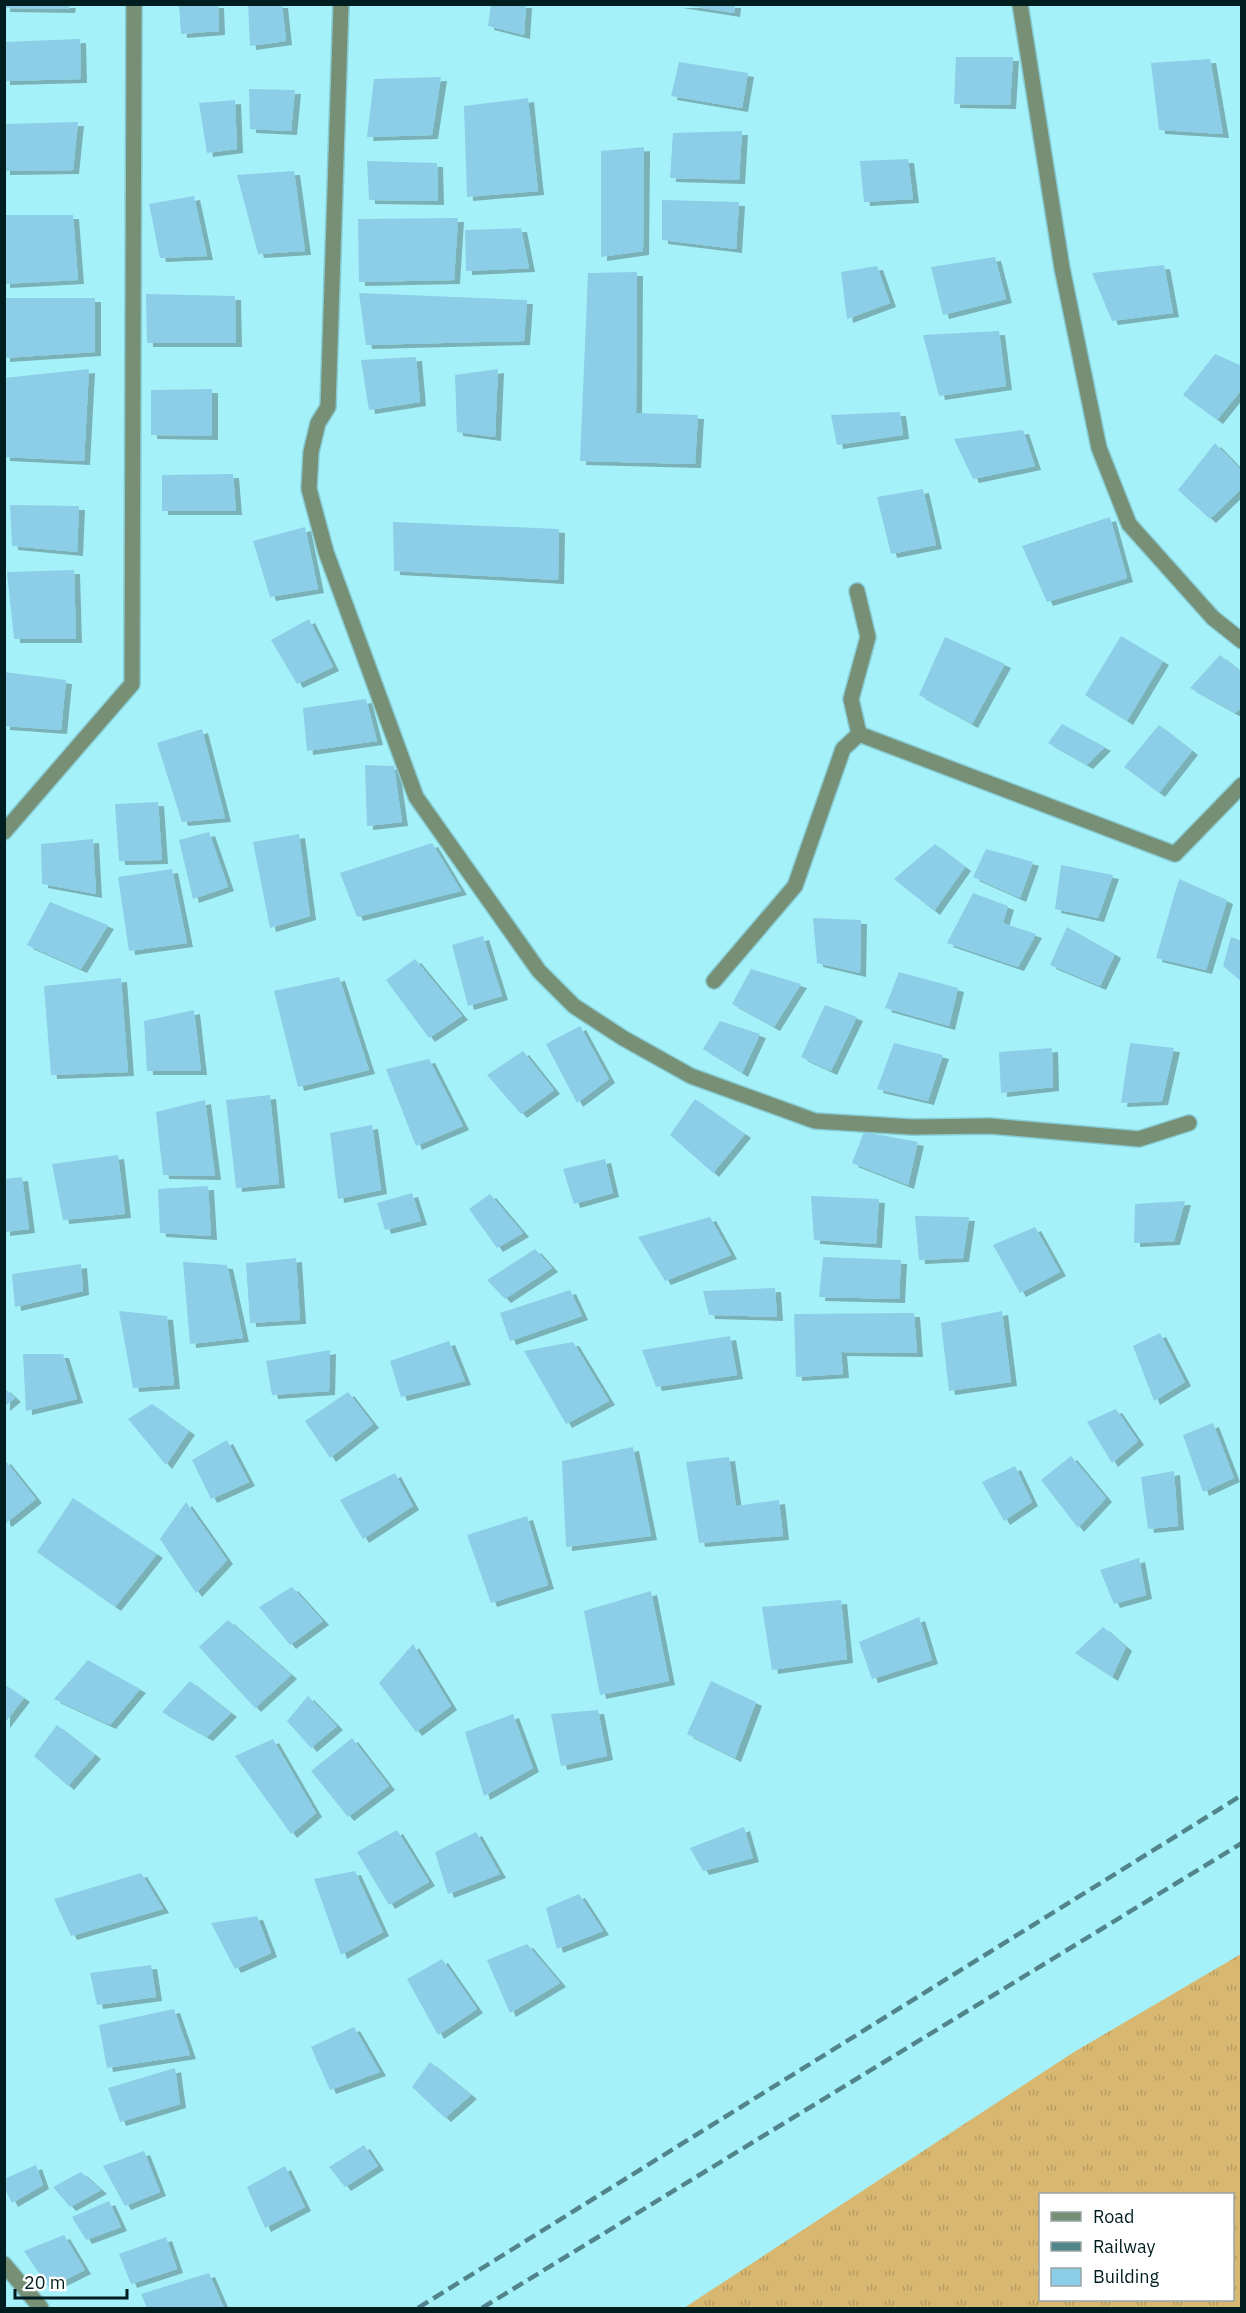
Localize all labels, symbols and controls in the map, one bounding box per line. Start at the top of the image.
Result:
legend [1039,2193,1234,2301]
text: Road [1093,2205,1134,2228]
text: Railway [1093,2235,1155,2258]
scale bar [15,2262,128,2300]
text: Building [1093,2265,1160,2288]
text: 20 m [24,2271,66,2294]

